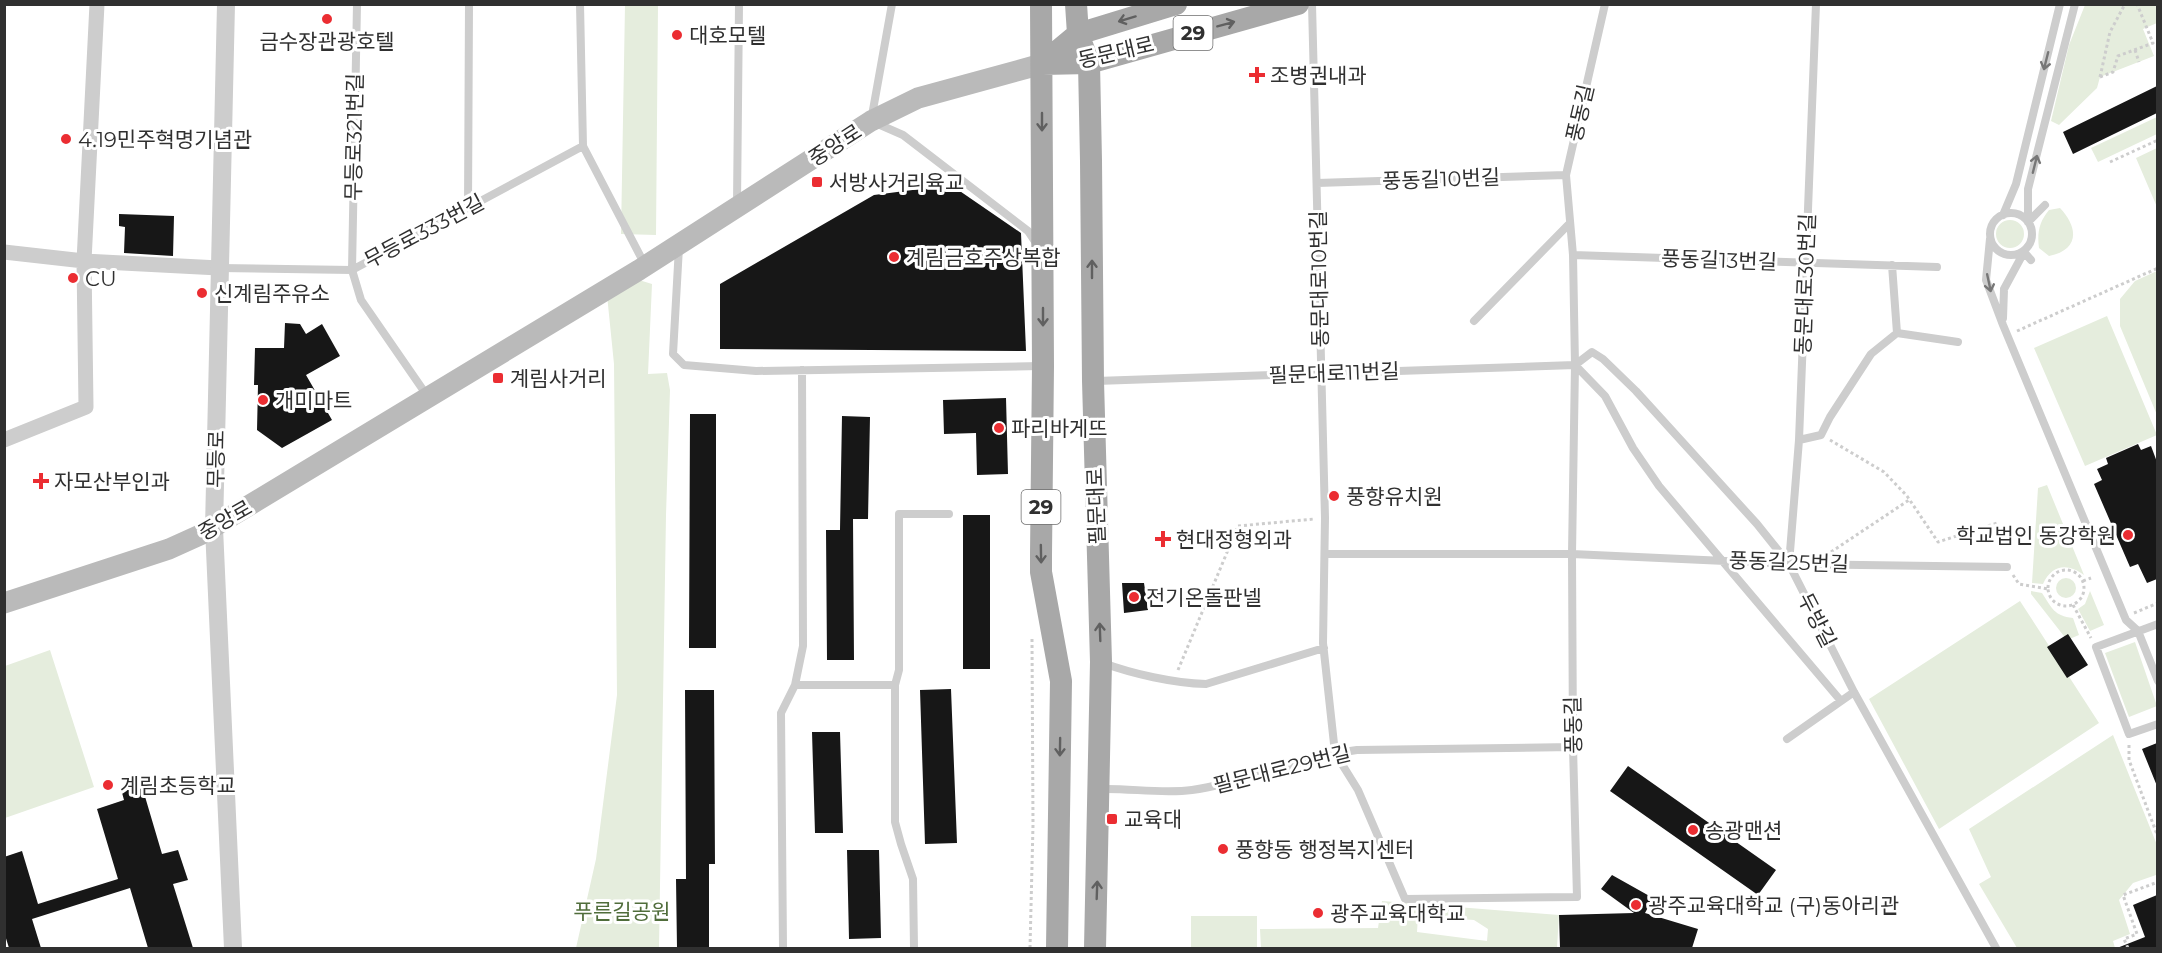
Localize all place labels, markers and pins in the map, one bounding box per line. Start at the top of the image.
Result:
marker: 금수장관광호텔 [320,12,334,26]
place label: 대호모텔 [689,23,766,48]
marker: 대호모텔 [670,28,684,42]
place label: 금수장관광호텔 [259,29,395,54]
place label: 조병권내과 [1270,63,1367,88]
marker: 조병권내과 [1248,66,1266,84]
place label: 4.19민주혁명기념관 [78,127,252,152]
marker: 4.19민주혁명기념관 [59,132,73,146]
place label: 서방사거리육교 [829,170,964,195]
marker: 서방사거리육교 [810,175,824,189]
place label: 계림금호주상복합 [906,245,1061,270]
marker: 계림금호주상복합 [887,250,901,264]
place label: CU [85,266,117,291]
marker: CU [66,271,80,285]
place label: 신계림주유소 [214,281,330,306]
marker: 신계림주유소 [195,286,209,300]
place label: 계림사거리 [510,366,607,391]
marker: 계림사거리 [491,371,505,385]
place label: 개미마트 [275,388,352,413]
marker: 개미마트 [256,393,270,407]
place label: 파리바게뜨 [1011,416,1108,441]
marker: 파리바게뜨 [992,421,1006,435]
place label: 자모산부인과 [54,469,170,494]
marker: 자모산부인과 [32,472,50,490]
place label: 풍향유치원 [1346,484,1443,509]
marker: 풍향유치원 [1327,489,1341,503]
place label: 학교법인 동강학원 [1956,523,2116,548]
place label: 현대정형외과 [1176,527,1292,552]
marker: 학교법인 동강학원 [2121,528,2135,542]
marker: 현대정형외과 [1154,530,1172,548]
place label: 전기온돌판넬 [1146,585,1262,610]
marker: 전기온돌판넬 [1127,590,1141,604]
place label: 계림초등학교 [120,773,236,798]
marker: 계림초등학교 [101,778,115,792]
place label: 교육대 [1124,807,1182,832]
marker: 교육대 [1105,812,1119,826]
place label: 송광맨션 [1705,818,1782,843]
marker: 송광맨션 [1686,823,1700,837]
place label: 풍향동 행정복지센터 [1235,837,1414,862]
marker: 풍향동 행정복지센터 [1216,842,1230,856]
place label: 광주교육대학교 (구)동아리관 [1648,893,1899,918]
marker: 광주교육대학교 (구)동아리관 [1629,898,1643,912]
place label: 광주교육대학교 [1330,901,1465,926]
marker: 광주교육대학교 [1311,906,1325,920]

